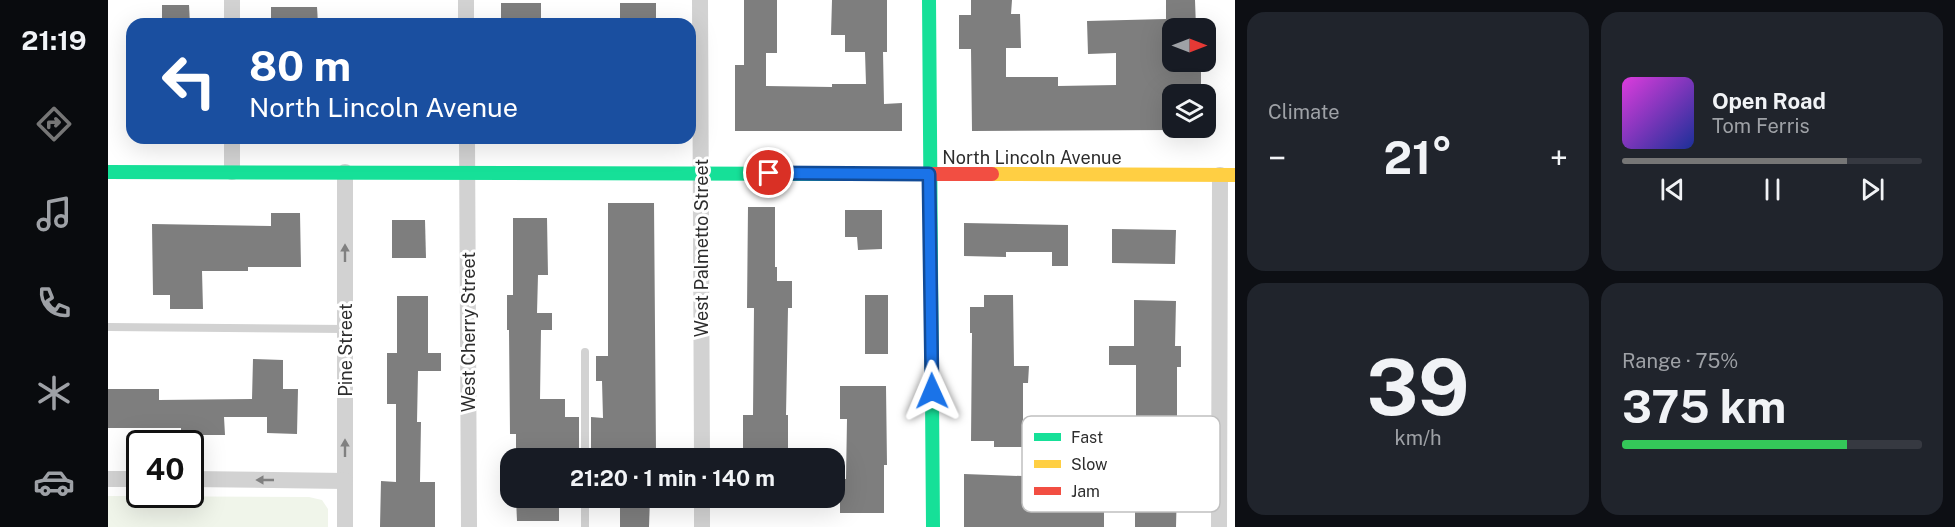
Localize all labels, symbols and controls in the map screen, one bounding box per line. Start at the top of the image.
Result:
north arrow [1162,18,1216,72]
map controls [1162,18,1216,138]
text: 21:19 [21,24,87,56]
text: 80 m [249,41,351,90]
icon: left [150,42,228,120]
button: layers [1162,84,1216,138]
text: Open Road [1712,88,1826,114]
text: North Lincoln Avenue [249,91,518,123]
text: Climate [1268,100,1340,124]
icon: directions [33,103,75,145]
text: Tom Ferris [1712,114,1810,138]
text: 21° [1383,131,1453,184]
text: − [1268,139,1286,177]
text: + [1550,139,1568,177]
pin [743,147,794,198]
street label: North Lincoln Avenue [942,147,1122,168]
icon: arrive [752,156,785,189]
street label: West Palmetto Street [691,159,712,337]
icon: previous [1656,173,1689,206]
icon: pause [1756,173,1789,206]
icon: next [1856,173,1889,206]
icon: music [33,193,75,235]
one-way arrow [340,243,350,262]
street label: West Cherry Street [458,252,479,412]
icon: phone [33,282,75,324]
street label: Pine Street [335,303,356,397]
text: 39 [1366,341,1470,433]
text: Range · 75% [1622,349,1738,373]
position arrow [900,359,964,423]
icon: climate [33,372,75,414]
text: 375 km [1622,380,1786,433]
legend [1022,416,1220,512]
text: km/h [1394,426,1442,450]
text: Fast [1071,428,1103,447]
speed limit sign: 40 [126,430,204,508]
one-way arrow [340,438,350,457]
text: Slow [1071,455,1108,474]
icon: car [33,461,75,503]
text: 21:20 · 1 min · 140 m [570,465,775,491]
one-way arrow [256,475,275,485]
text: Jam [1071,482,1100,501]

